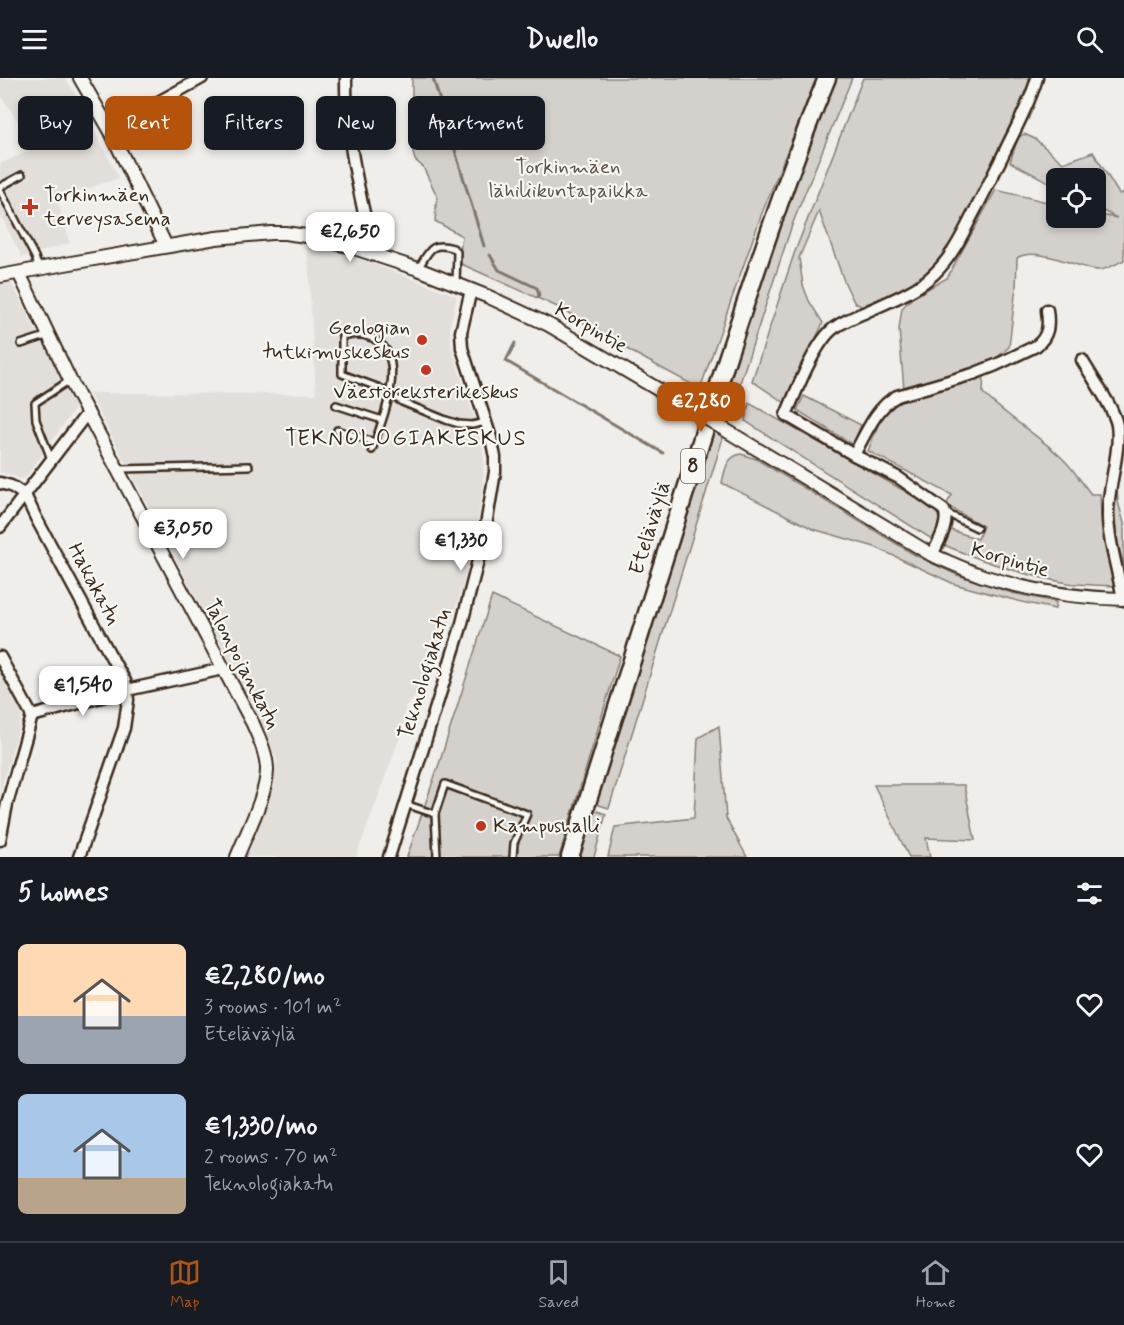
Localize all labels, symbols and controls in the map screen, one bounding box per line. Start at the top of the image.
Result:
text: Dwello [526,22,598,57]
icon: menu [18,23,51,56]
icon: search [1073,23,1106,56]
chip: Buy [18,96,93,150]
chip: Rent [105,96,192,150]
chip: Filters [204,96,304,150]
chip: New [316,96,396,150]
chip: Apartment [408,96,545,150]
park label: Torkinmäen lähiliikuntapaikka [488,153,648,205]
map controls [1046,168,1106,228]
button: locate [1046,168,1106,228]
place label: Torkinmäen terveysasema [43,181,171,233]
marker: Torkinmäen terveysasema [21,198,39,216]
pin: €2,650 [301,212,399,263]
text: €2,650 [320,218,380,245]
street label: Korpintie [549,296,633,360]
place label: Geologian tutkimuskeskus [261,314,410,366]
marker: Geologian tutkimuskeskus [415,333,429,347]
marker: Väestöreksterikeskus [419,363,433,377]
place label: Väestöreksterikeskus [333,378,519,406]
pin: €2,280 [652,382,750,433]
text: €2,280 [671,388,731,415]
district label: TEKNOLOGIAKESKUS [285,425,527,453]
road number: 8 [681,449,705,483]
street label: Eteläväylä [623,478,677,578]
pin: €3,050 [134,509,232,560]
text: €3,050 [153,515,213,542]
pin: €1,330 [412,521,510,572]
text: €1,330 [434,527,488,554]
street label: Korpintie [968,535,1052,585]
street label: Hakakatu [61,538,127,630]
street label: Talonpojankatu [197,594,287,734]
street label: Teknologiakatu [392,605,460,743]
pin: €1,540 [34,666,132,717]
text: €1,540 [53,672,113,699]
place label: Kampushalli [493,812,600,840]
marker: Kampushalli [474,819,488,833]
text: 5 homes [18,876,109,910]
icon: filters [1073,877,1106,910]
text: €2,280/mo [204,960,325,994]
icon: home [66,968,138,1040]
icon: heart [1073,988,1106,1021]
text: 3 rooms · 101 m² [204,994,342,1021]
text: Eteläväylä [204,1021,296,1048]
text: €1,330/mo [204,1110,318,1144]
icon: home [66,1118,138,1190]
icon: heart [1073,1138,1106,1171]
text: 2 rooms · 70 m² [204,1144,338,1171]
text: Teknologiakatu [204,1171,333,1198]
tab: Map [168,1256,201,1313]
tab: Saved [538,1256,579,1313]
tab: Home [916,1256,956,1313]

